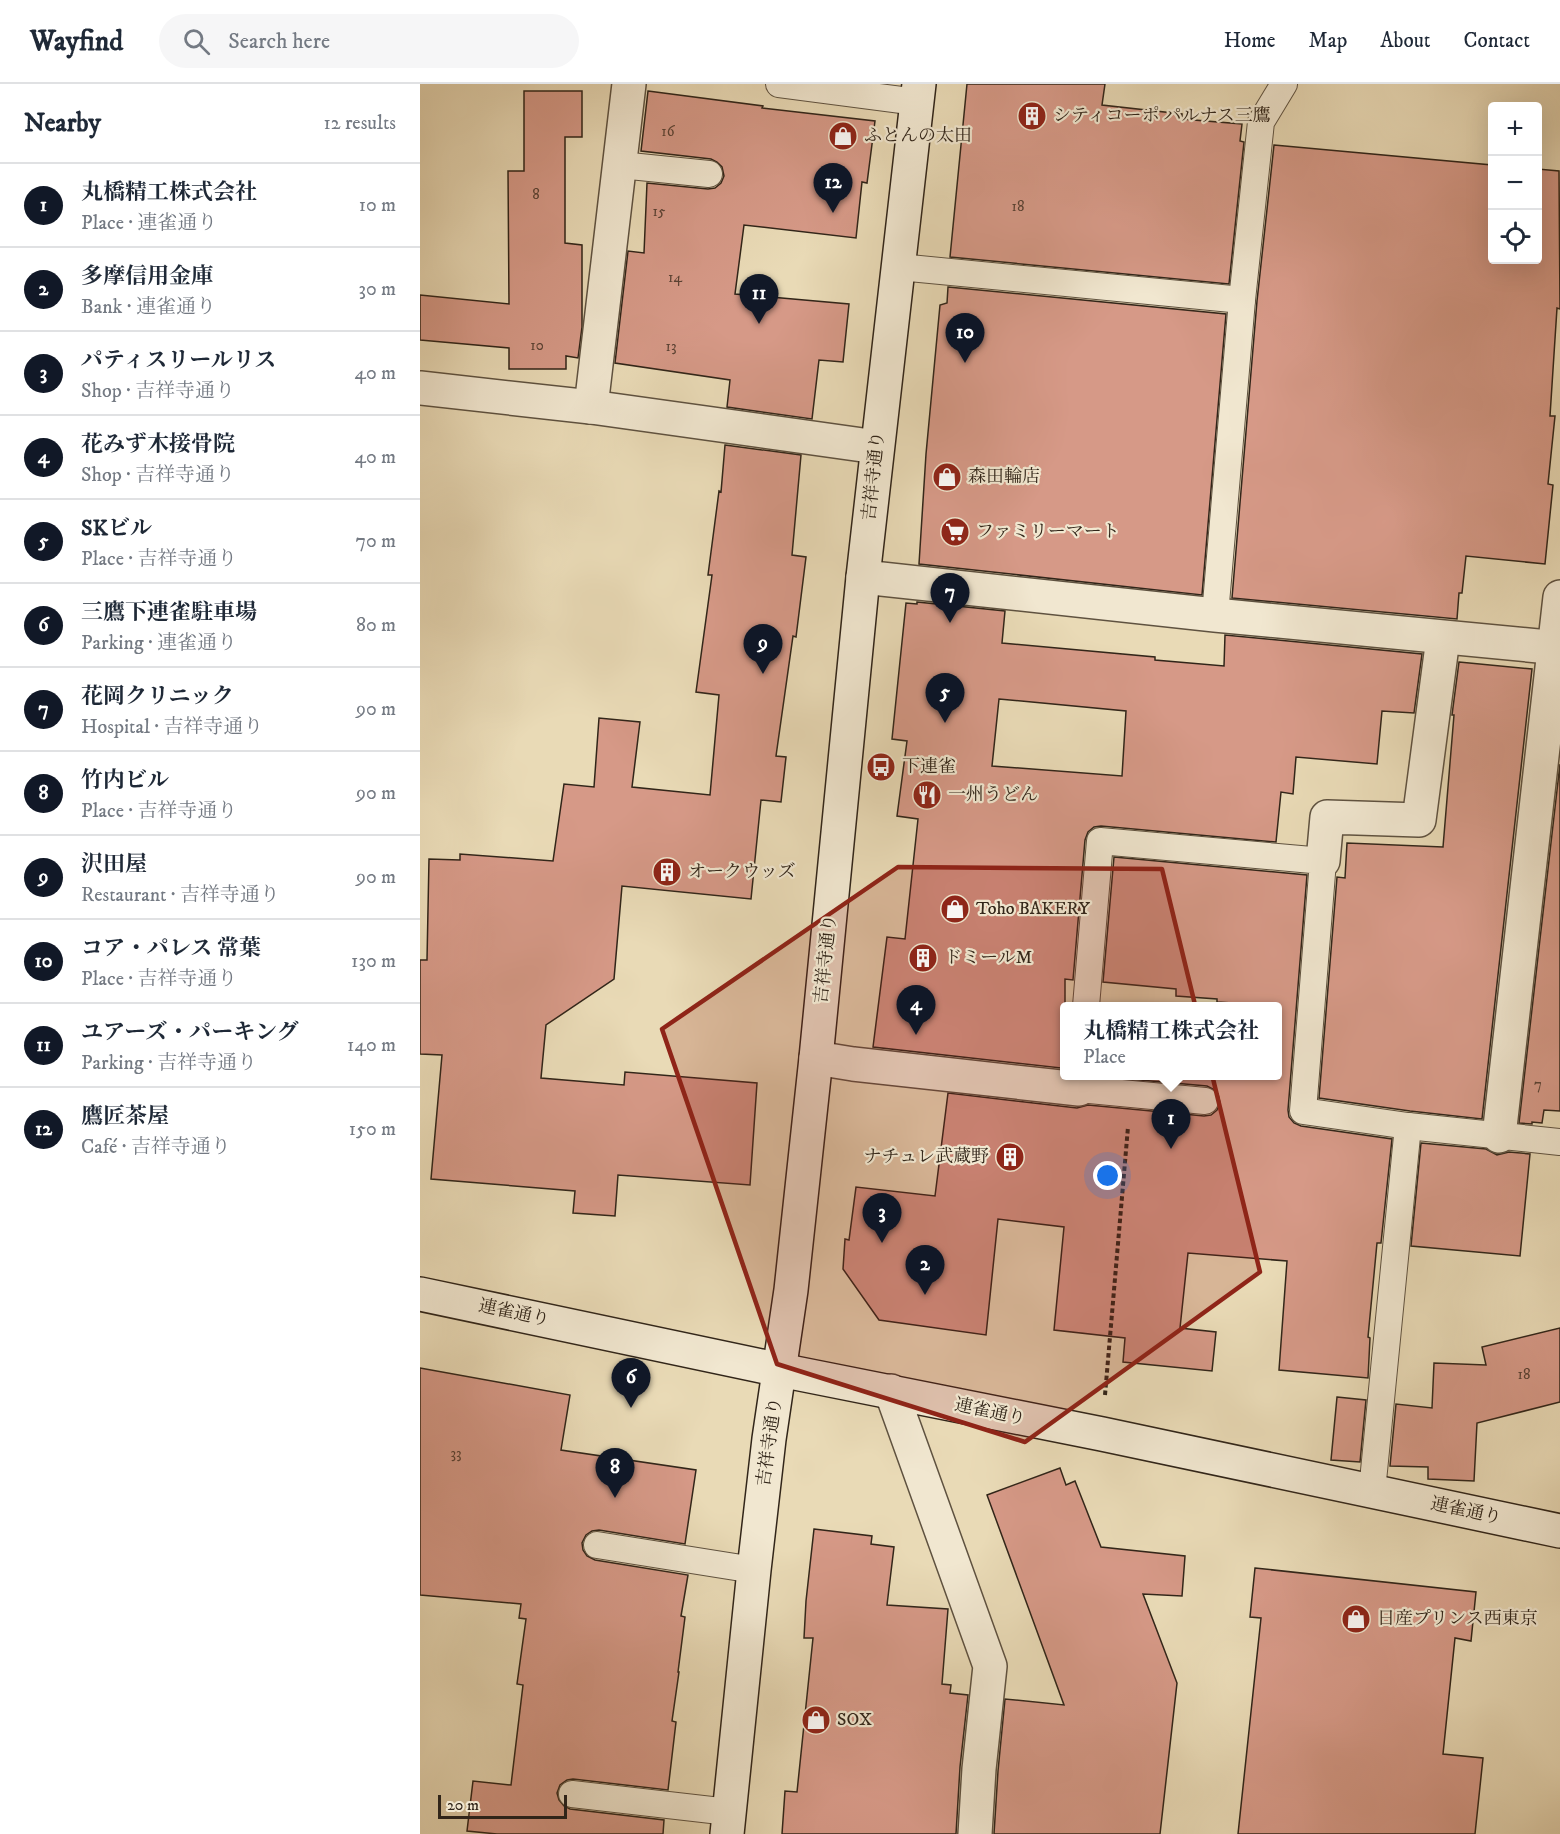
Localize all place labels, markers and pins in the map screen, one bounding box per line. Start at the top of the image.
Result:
building icon: シティコーポ パルナス三鷹 [1016,100,1048,132]
place label: シティコーポ パルナス三鷹 [1053,105,1271,127]
shop icon: ふとんの太田 [827,120,859,152]
place label: ふとんの太田 [864,125,972,147]
pin: 12 [814,164,852,213]
pin: 11 [740,274,778,324]
pin: 10 [946,314,984,363]
shop icon: 森田輪店 [931,461,963,493]
place label: 森田輪店 [968,466,1040,488]
supermarket icon: ファミリーマート [939,516,971,548]
place label: ファミリーマート [976,521,1120,543]
pin: 7 [930,574,970,623]
pin: 9 [744,624,782,674]
pin: 5 [926,674,964,723]
bus stop icon: 下連雀 [865,751,897,783]
place label: 下連雀 [902,756,956,778]
restaurant icon: 一州うどん [911,779,943,811]
place label: 一州うどん [948,784,1038,806]
building icon: オークウッズ [651,856,683,888]
place label: オークウッズ [688,861,796,883]
shop icon: Toho BAKERY [939,893,971,925]
place label: Toho BAKERY [976,898,1090,920]
building icon: ドミールM [907,942,939,974]
place label: ドミールM [944,947,1032,969]
pin: 4 [896,986,936,1035]
pin: 1 [1152,1100,1191,1149]
building icon: ナチュレ武蔵野 [994,1141,1026,1173]
place label: ナチュレ武蔵野 [864,1146,989,1168]
pin: 3 [862,1194,902,1243]
pin: 2 [906,1246,944,1295]
pin: 6 [612,1358,650,1408]
pin: 8 [596,1448,634,1498]
shop icon: 日産プリンス西東京 [1340,1603,1372,1635]
place label: 日産プリンス西東京 [1377,1608,1538,1630]
shop icon: SOX [800,1704,832,1736]
place label: SOX [837,1709,872,1731]

